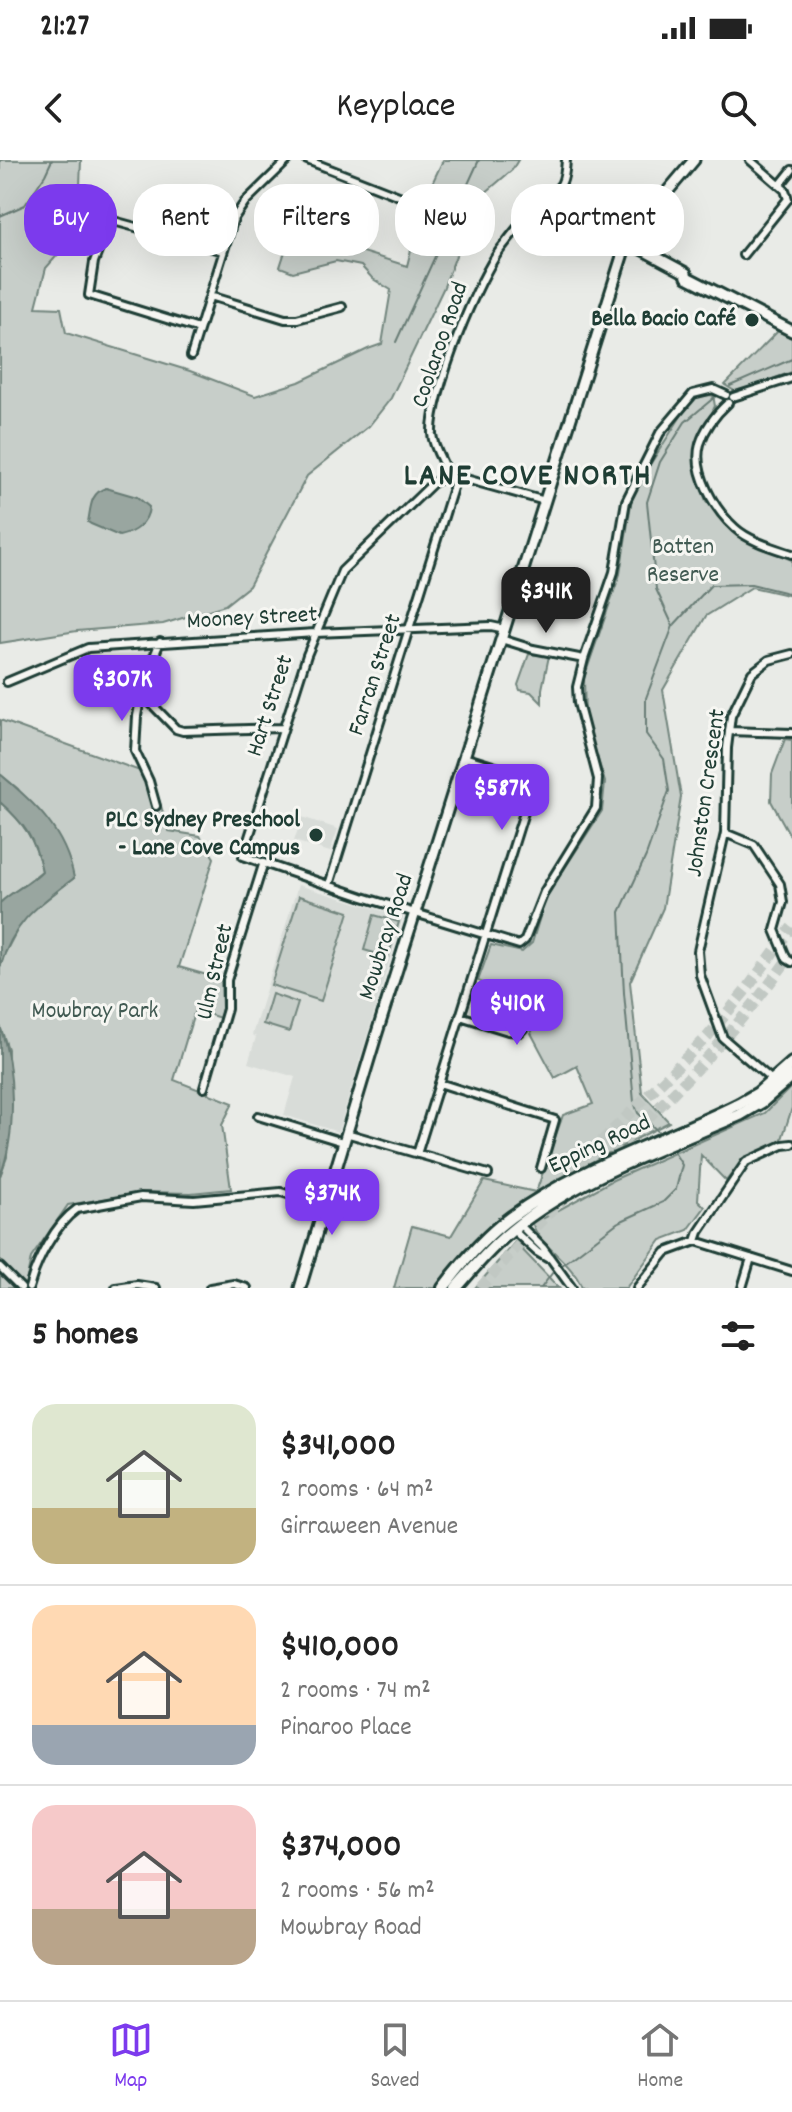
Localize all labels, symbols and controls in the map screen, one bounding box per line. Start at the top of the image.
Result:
text: 21:27 [40,7,89,50]
text: Keyplace [336,82,456,134]
icon: back [32,86,76,130]
icon: search [716,86,760,130]
chip: Buy [24,184,117,256]
chip: Rent [133,184,238,256]
chip: Filters [254,184,379,256]
chip: New [395,184,495,256]
chip: Apartment [511,184,684,256]
street label: Coolaroo Road [404,278,478,412]
place label: Bella Bacio Café [591,303,736,337]
marker: Bella Bacio Café [743,311,761,329]
district label: LANE COVE NORTH [404,455,652,501]
park label: Batten Reserve [647,531,719,593]
pin: $341K [490,567,602,635]
text: $341K [519,574,573,611]
street label: Mooney Street [186,599,318,639]
street label: Farran Street [340,610,412,740]
street label: Hart Street [239,651,303,761]
pin: $307K [66,655,178,723]
text: $307K [92,662,152,699]
street label: Johnston Crescent [678,707,736,879]
pin: $587K [446,764,558,832]
text: $587K [473,771,531,808]
place label: PLC Sydney Preschool - Lane Cove Campus [105,804,300,866]
marker: PLC Sydney Preschool - Lane Cove Campus [307,826,325,844]
street label: Mowbray Road [351,870,423,1004]
street label: Ulm Street [188,920,244,1023]
pin: $410K [461,979,573,1047]
text: $410K [489,986,545,1023]
park label: Mowbray Park [32,995,158,1029]
street label: Epping Road [543,1106,657,1184]
pin: $374K [276,1169,388,1237]
text: $374K [303,1176,361,1213]
text: 5 homes [32,1312,139,1361]
icon: filters [716,1314,760,1358]
text: $341,000 [280,1423,396,1472]
icon: home [96,1436,192,1532]
text: 2 rooms · 64 m² [280,1472,434,1509]
text: Girraween Avenue [280,1509,458,1546]
text: $410,000 [280,1624,399,1673]
icon: home [96,1637,192,1733]
text: 2 rooms · 74 m² [280,1673,431,1710]
text: Pinaroo Place [280,1710,412,1747]
text: $374,000 [280,1824,402,1873]
icon: home [96,1837,192,1933]
text: 2 rooms · 56 m² [280,1873,435,1910]
text: Mowbray Road [280,1910,422,1947]
tab: Map [109,2018,153,2097]
tab: Saved [370,2018,420,2097]
tab: Home [637,2018,683,2097]

